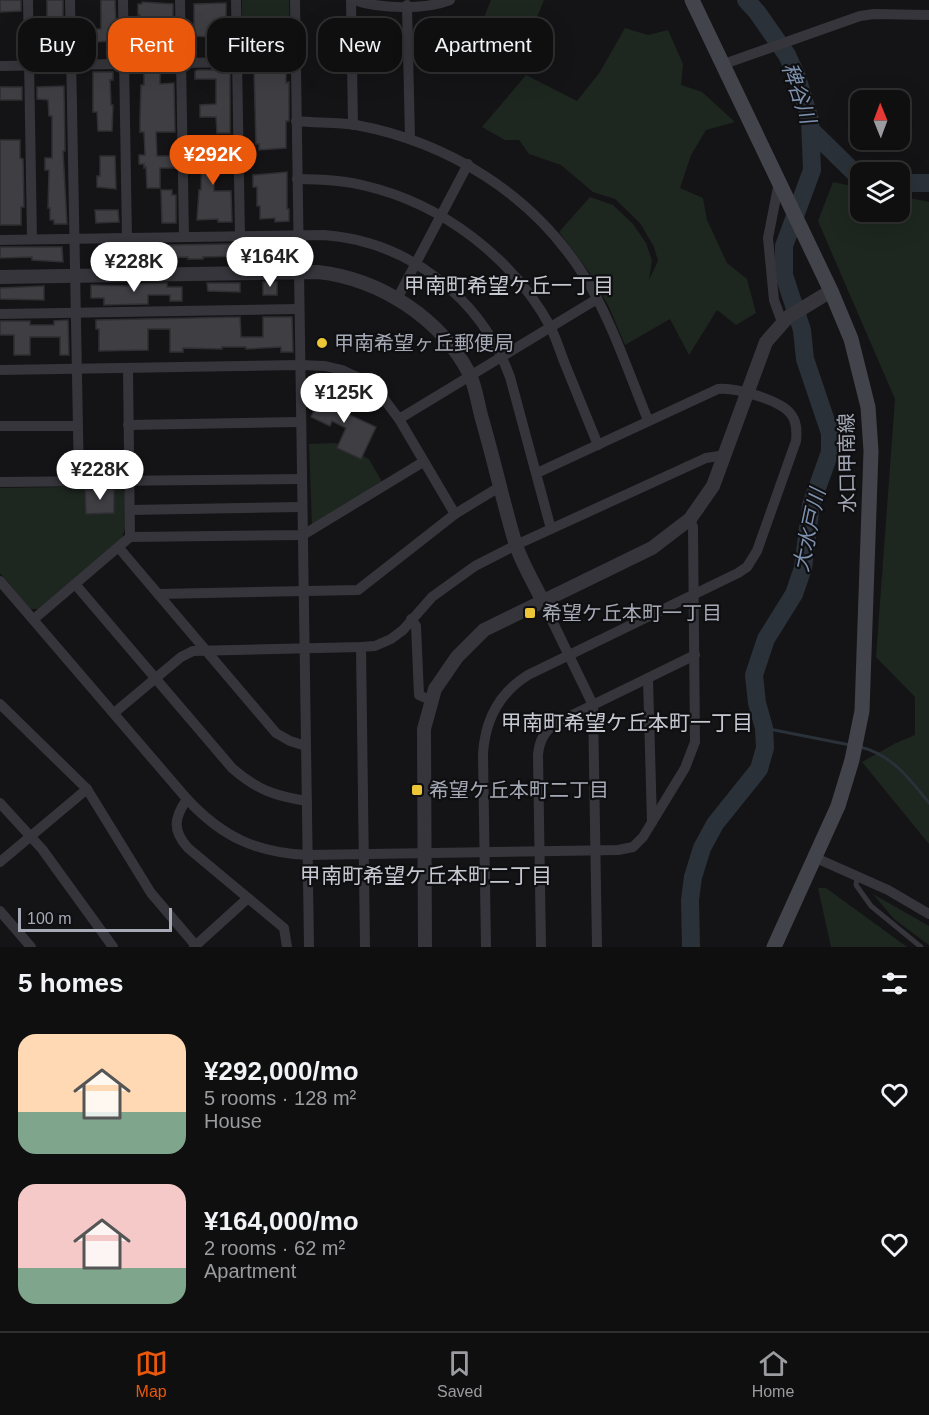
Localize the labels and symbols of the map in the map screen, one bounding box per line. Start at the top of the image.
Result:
water label: 稗谷川 [778,59,821,128]
north arrow [850,90,910,150]
pin: ¥292K [171,135,255,186]
pin: ¥164K [228,237,312,288]
pin: ¥228K [92,242,176,293]
district label: 甲南町希望ケ丘一丁目 [404,274,614,297]
place label: 甲南希望ヶ丘郵便局 [334,332,514,354]
marker: 甲南希望ヶ丘郵便局 [315,336,329,350]
pin: ¥125K [302,373,386,424]
street label: 水口甲南線 [835,413,859,513]
pin: ¥228K [58,450,142,501]
water label: 大水戸川 [789,485,829,573]
place label: 希望ケ丘本町一丁目 [542,602,722,624]
marker: 希望ケ丘本町一丁目 [523,606,537,620]
district label: 甲南町希望ケ丘本町一丁目 [501,711,753,734]
place label: 希望ケ丘本町二丁目 [429,779,609,801]
marker: 希望ケ丘本町二丁目 [410,783,424,797]
district label: 甲南町希望ケ丘本町二丁目 [300,864,552,887]
scale bar [18,905,172,932]

